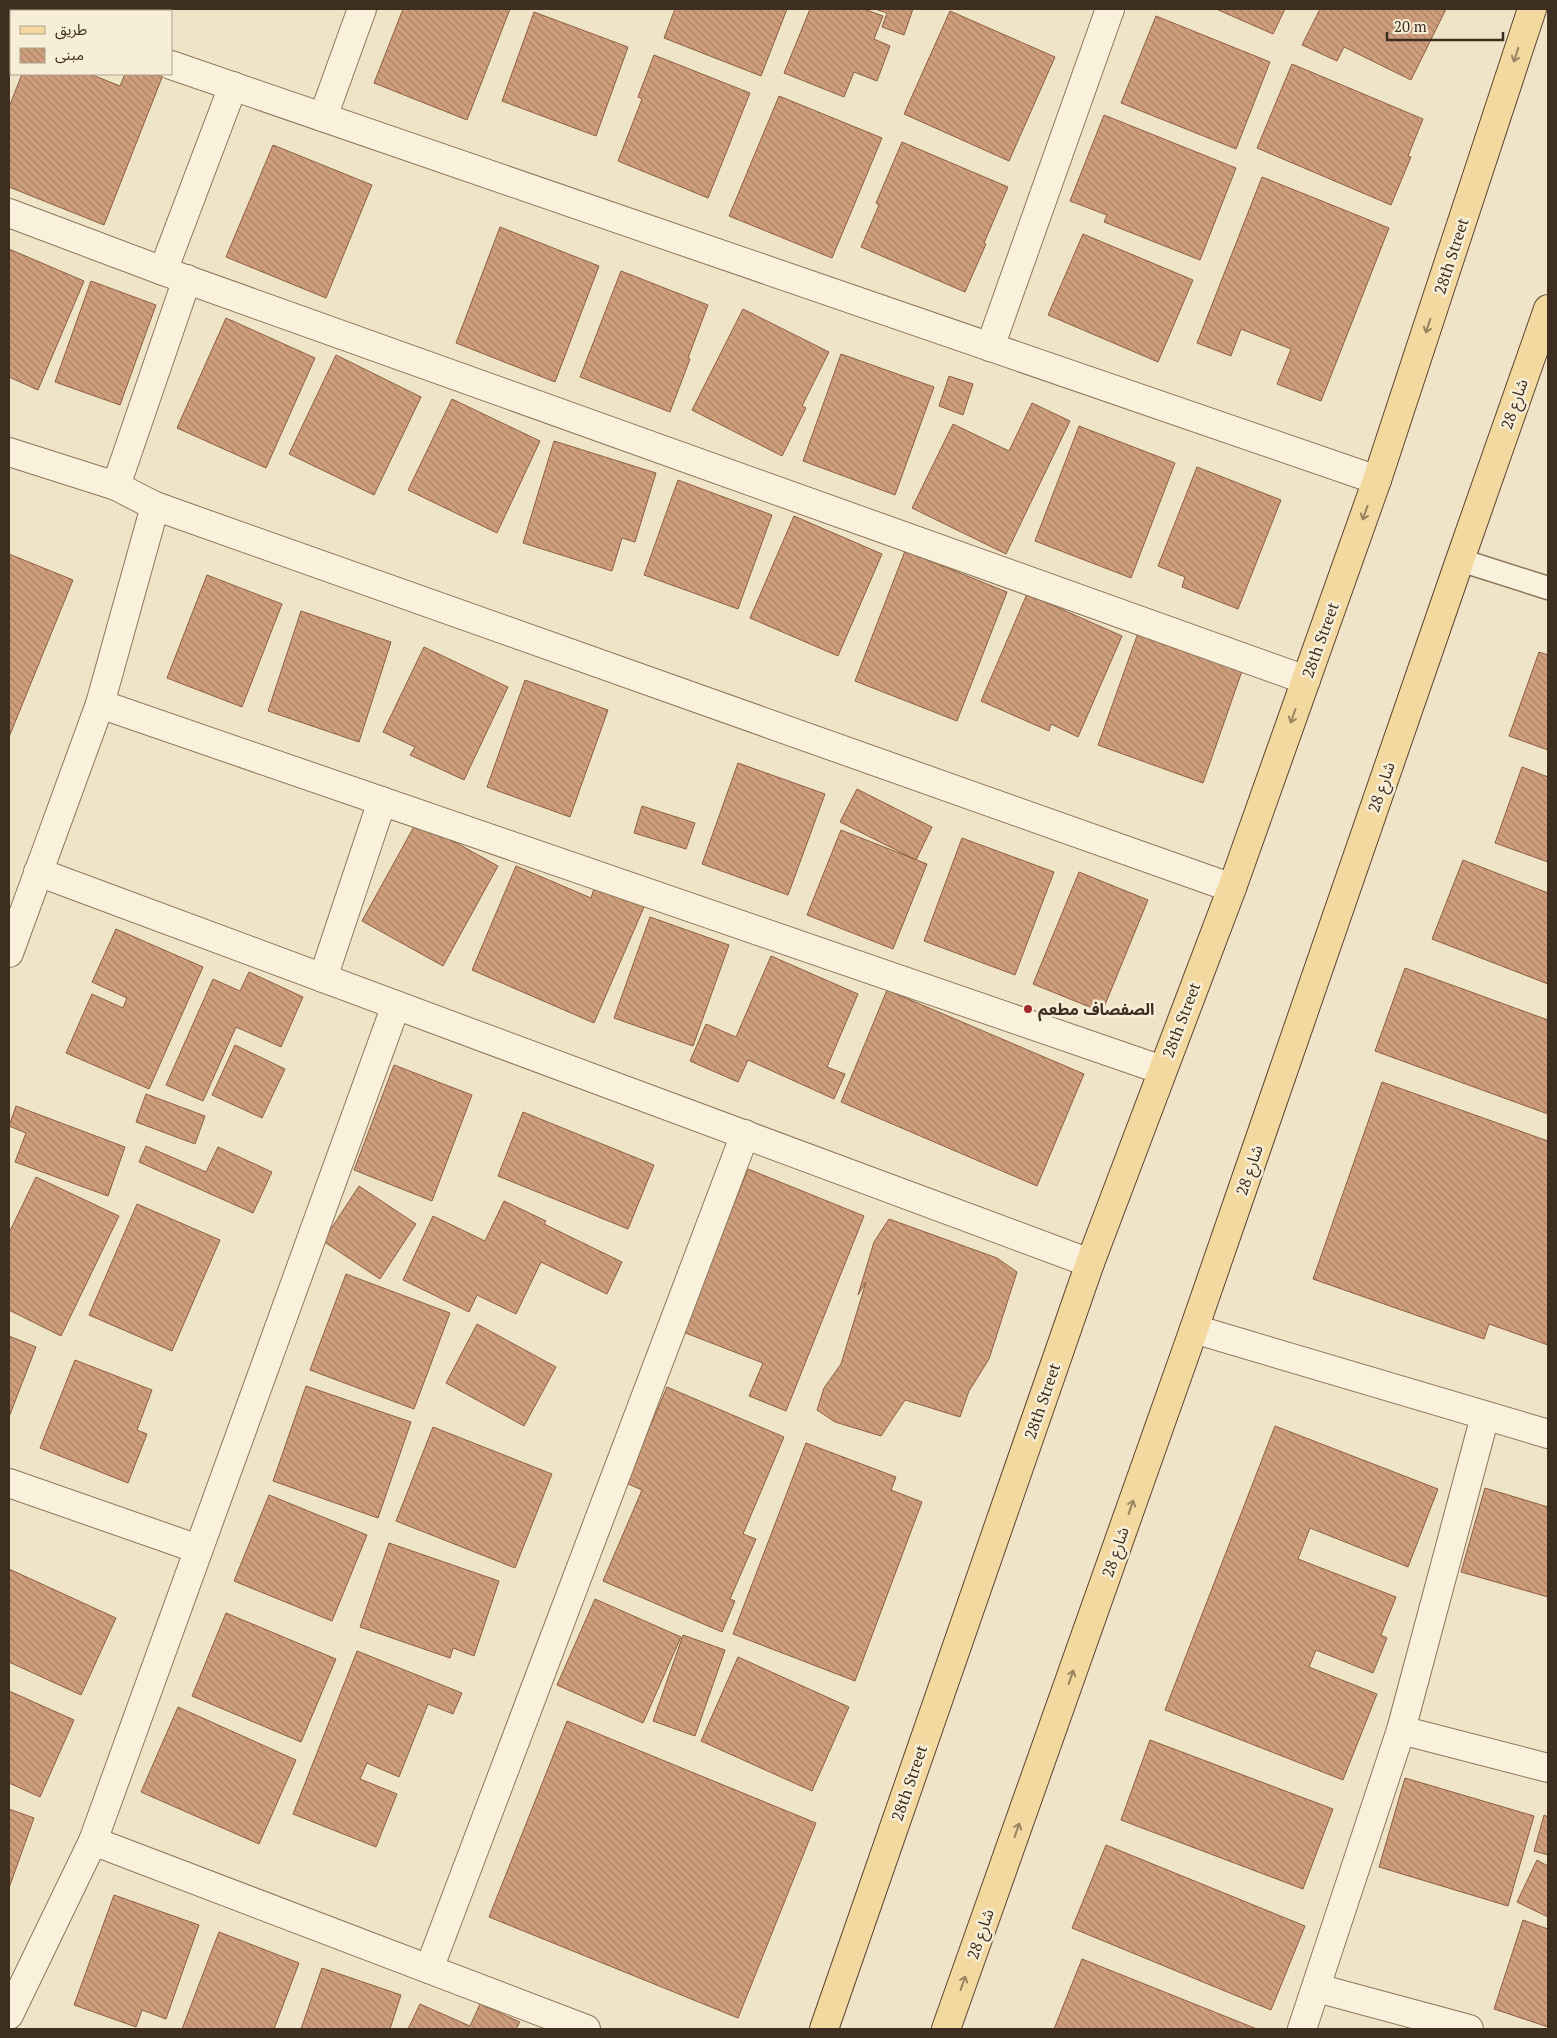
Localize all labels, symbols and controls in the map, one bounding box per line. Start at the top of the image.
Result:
legend [10,10,172,75]
scale bar [1387,10,1503,42]
text: 20 m [1394,16,1427,36]
text: طريق [55,19,87,40]
text: مبنى [55,44,84,64]
one-way arrow [1511,47,1521,63]
street label: 28th Street [1428,215,1474,297]
one-way arrow [1422,318,1432,334]
street label: شارع 28 [1495,376,1535,433]
one-way arrow [1360,505,1369,521]
street label: 28th Street [1296,599,1344,681]
one-way arrow [1288,708,1297,723]
street label: شارع 28 [1362,759,1402,816]
street label: 28th Street [1157,979,1205,1061]
place label: الصفصاف مطعم [1038,998,1154,1022]
marker: الصفصاف مطعم [1022,1003,1034,1015]
street label: شارع 28 [1230,1142,1270,1199]
street label: 28th Street [1019,1360,1065,1442]
one-way arrow [1127,1500,1136,1515]
street label: شارع 28 [1096,1524,1136,1581]
one-way arrow [1067,1670,1076,1685]
street label: 28th Street [886,1742,932,1824]
one-way arrow [1013,1823,1022,1838]
street label: شارع 28 [961,1906,1001,1963]
one-way arrow [958,1976,968,1992]

